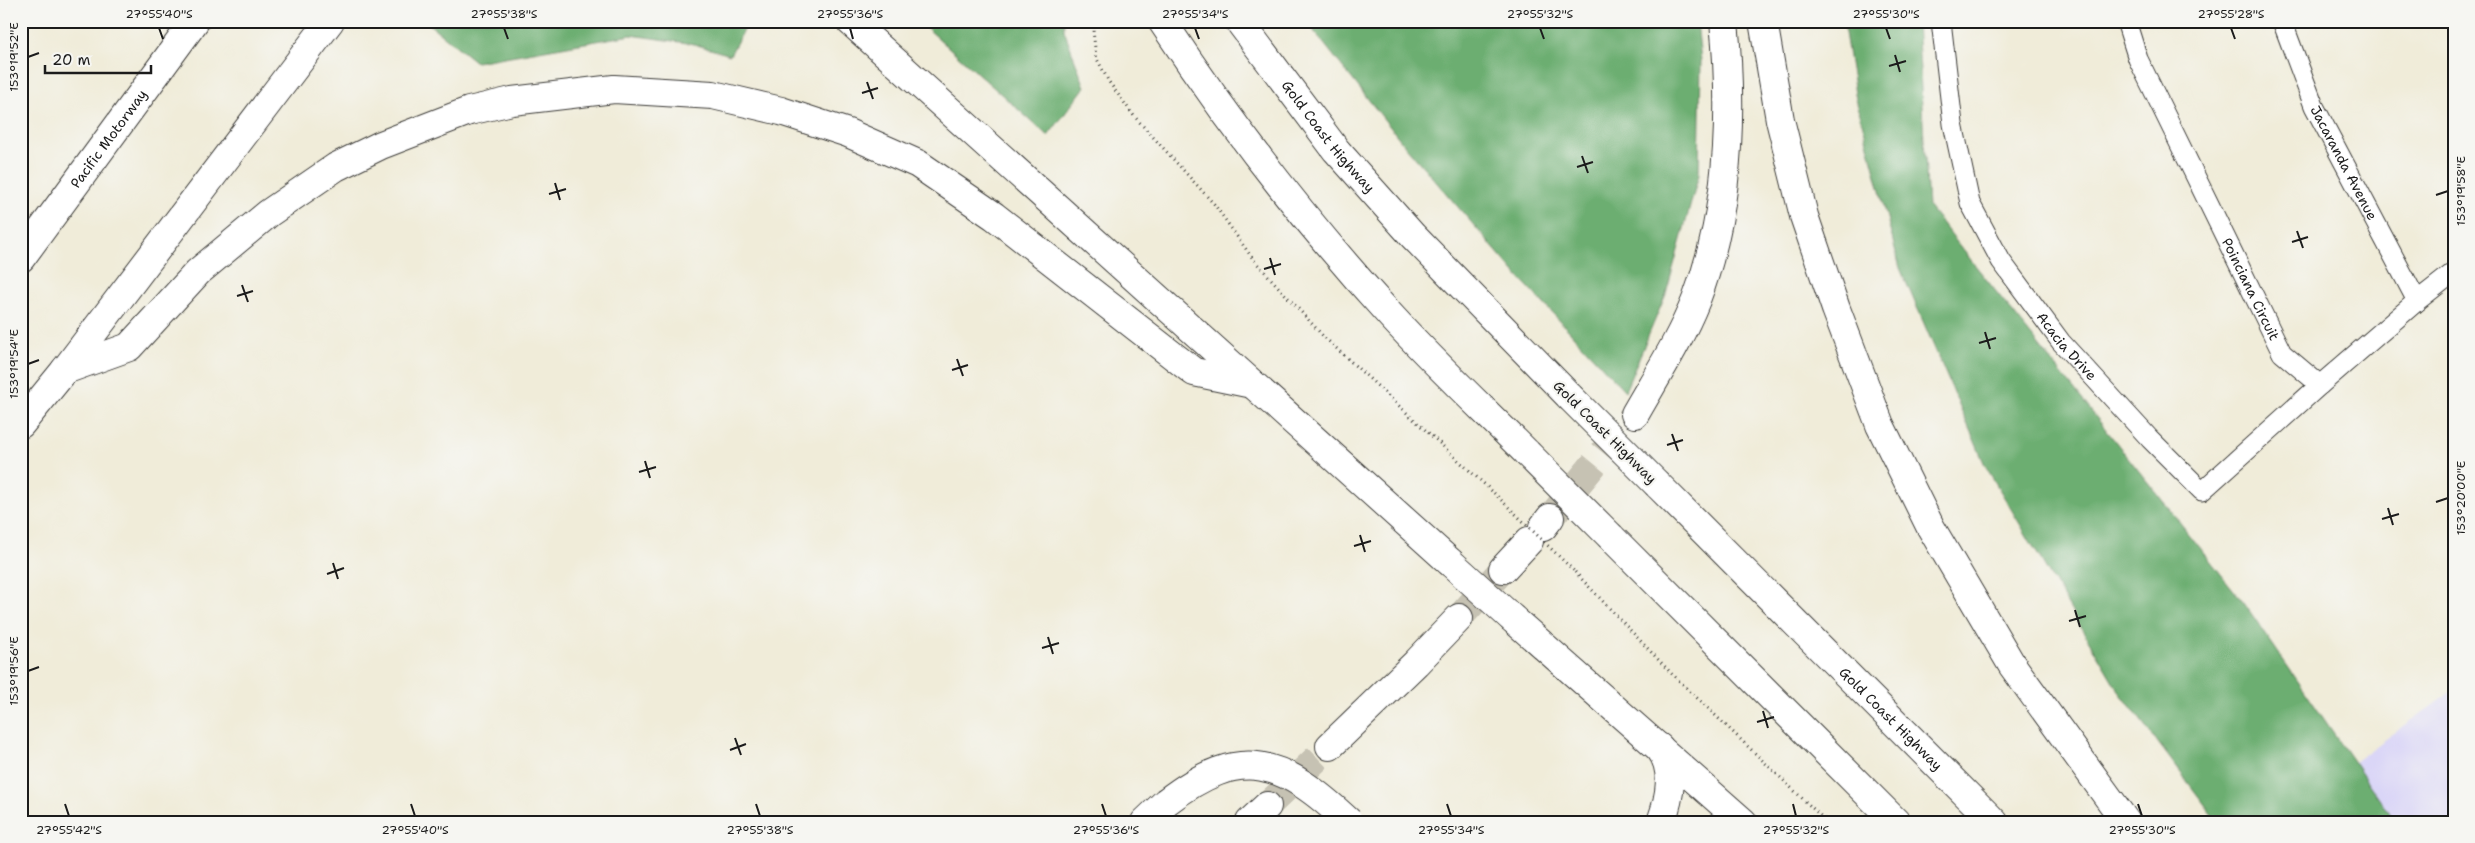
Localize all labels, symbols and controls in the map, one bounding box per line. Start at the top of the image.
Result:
text: 27°55'40"S [125,6,193,22]
text: 27°55'38"S [471,6,538,22]
text: 27°55'36"S [817,6,883,22]
text: 27°55'34"S [1162,6,1229,22]
text: 27°55'32"S [1507,6,1574,22]
text: 27°55'30"S [1852,6,1920,22]
text: 27°55'28"S [2198,6,2265,22]
text: 153°19'52"E [6,22,22,92]
scale bar [45,42,151,74]
text: 20 m [52,50,91,70]
street label: Gold Coast Highway [1278,77,1379,196]
street label: Pacific Motorway [66,86,151,192]
street label: Jacaranda Avenue [2306,102,2382,223]
text: 153°19'58"E [2453,156,2469,226]
street label: Poinciana Circuit [2218,235,2283,343]
street label: Acacia Drive [2033,308,2101,384]
text: 153°19'54"E [6,329,22,399]
street label: Gold Coast Highway [1550,377,1660,487]
text: 153°20'00"E [2453,461,2469,535]
text: 153°19'56"E [6,636,22,706]
street label: Gold Coast Highway [1836,663,1946,774]
text: 27°55'42"S [36,822,102,838]
text: 27°55'40"S [381,822,449,838]
text: 27°55'38"S [727,822,794,838]
text: 27°55'36"S [1073,822,1139,838]
text: 27°55'34"S [1418,822,1485,838]
text: 27°55'32"S [1763,822,1830,838]
text: 27°55'30"S [2108,822,2176,838]

